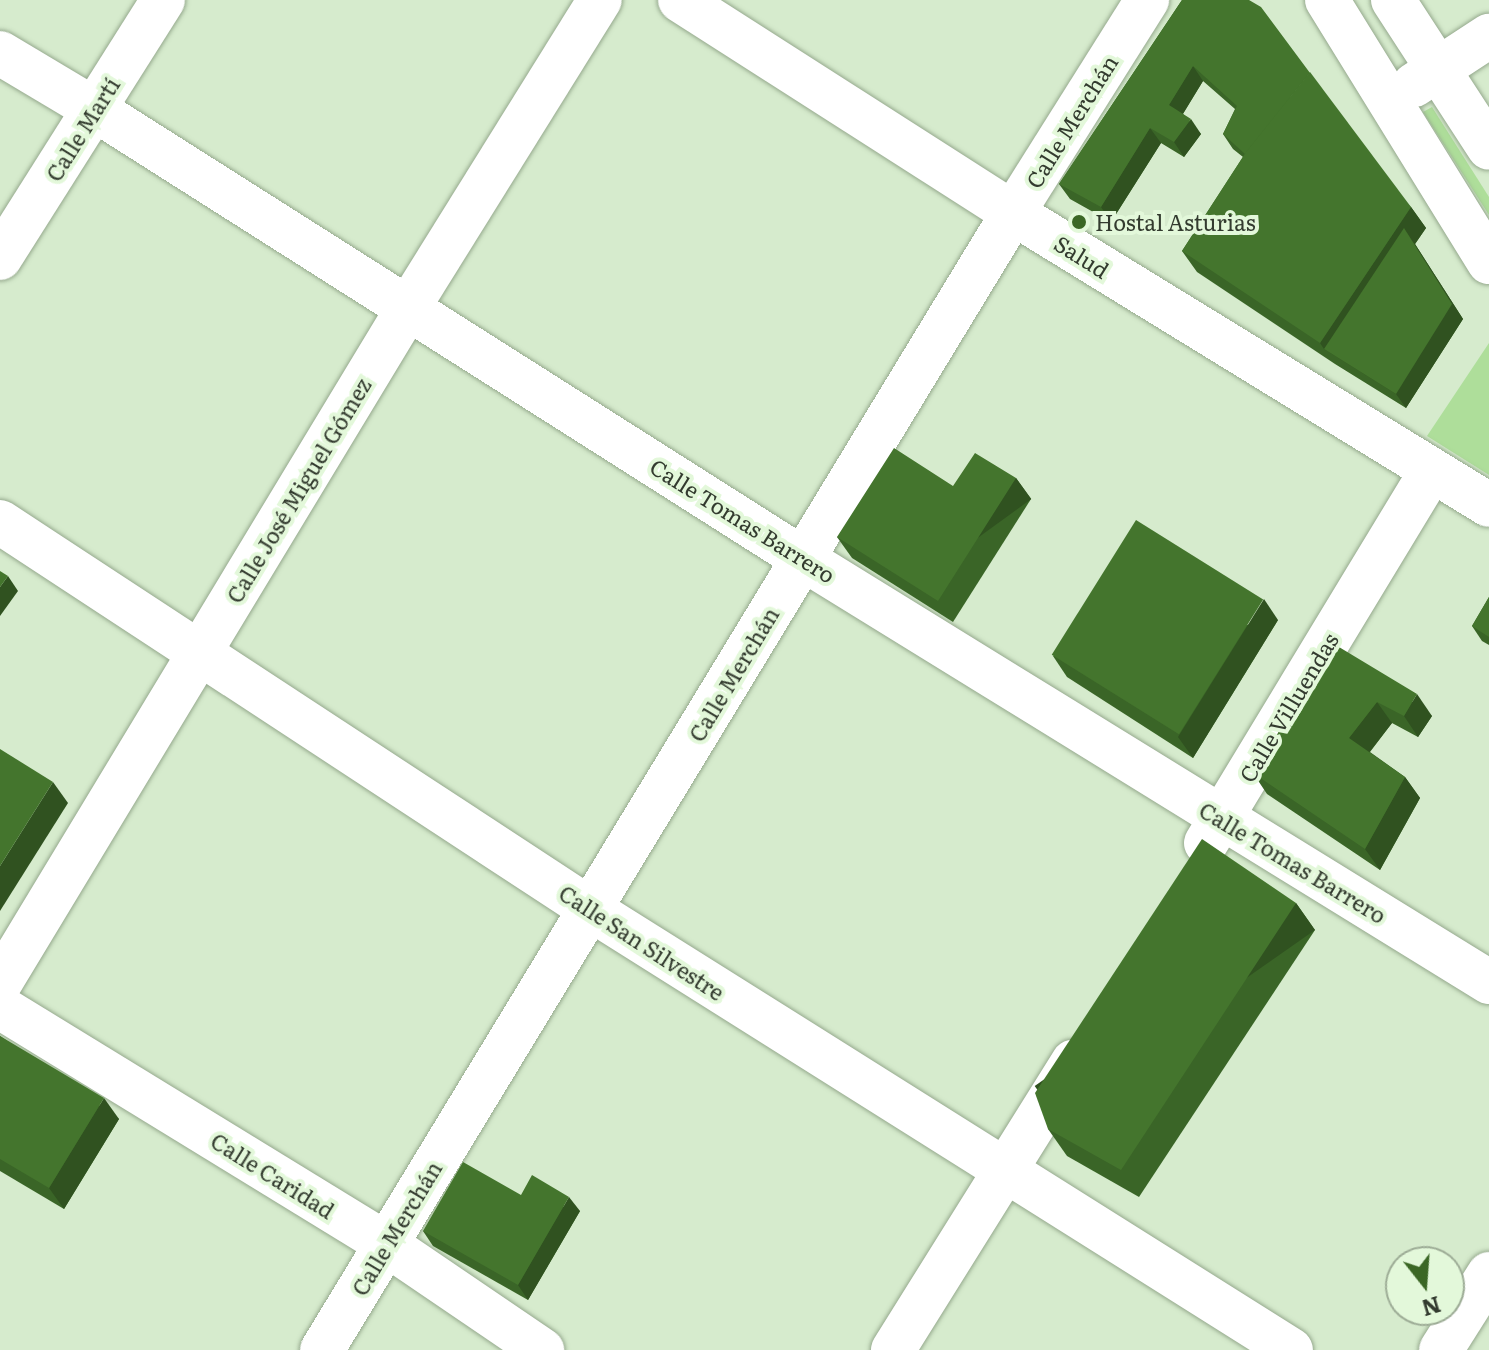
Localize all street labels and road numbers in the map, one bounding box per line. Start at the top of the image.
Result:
street label: Calle Merchán [1020,50,1122,192]
street label: Calle Martí [40,72,124,186]
street label: Salud [1050,229,1114,283]
street label: Calle José Miguel Gómez [220,373,376,607]
street label: Calle Tomas Barrero [646,452,840,588]
street label: Calle Merchán [683,602,783,746]
street label: Calle Villuendas [1233,627,1343,787]
street label: Calle Tomas Barrero [1195,796,1391,928]
street label: Calle San Silvestre [555,879,729,1005]
street label: Calle Caridad [206,1127,340,1223]
street label: Calle Merchán [346,1156,446,1300]

